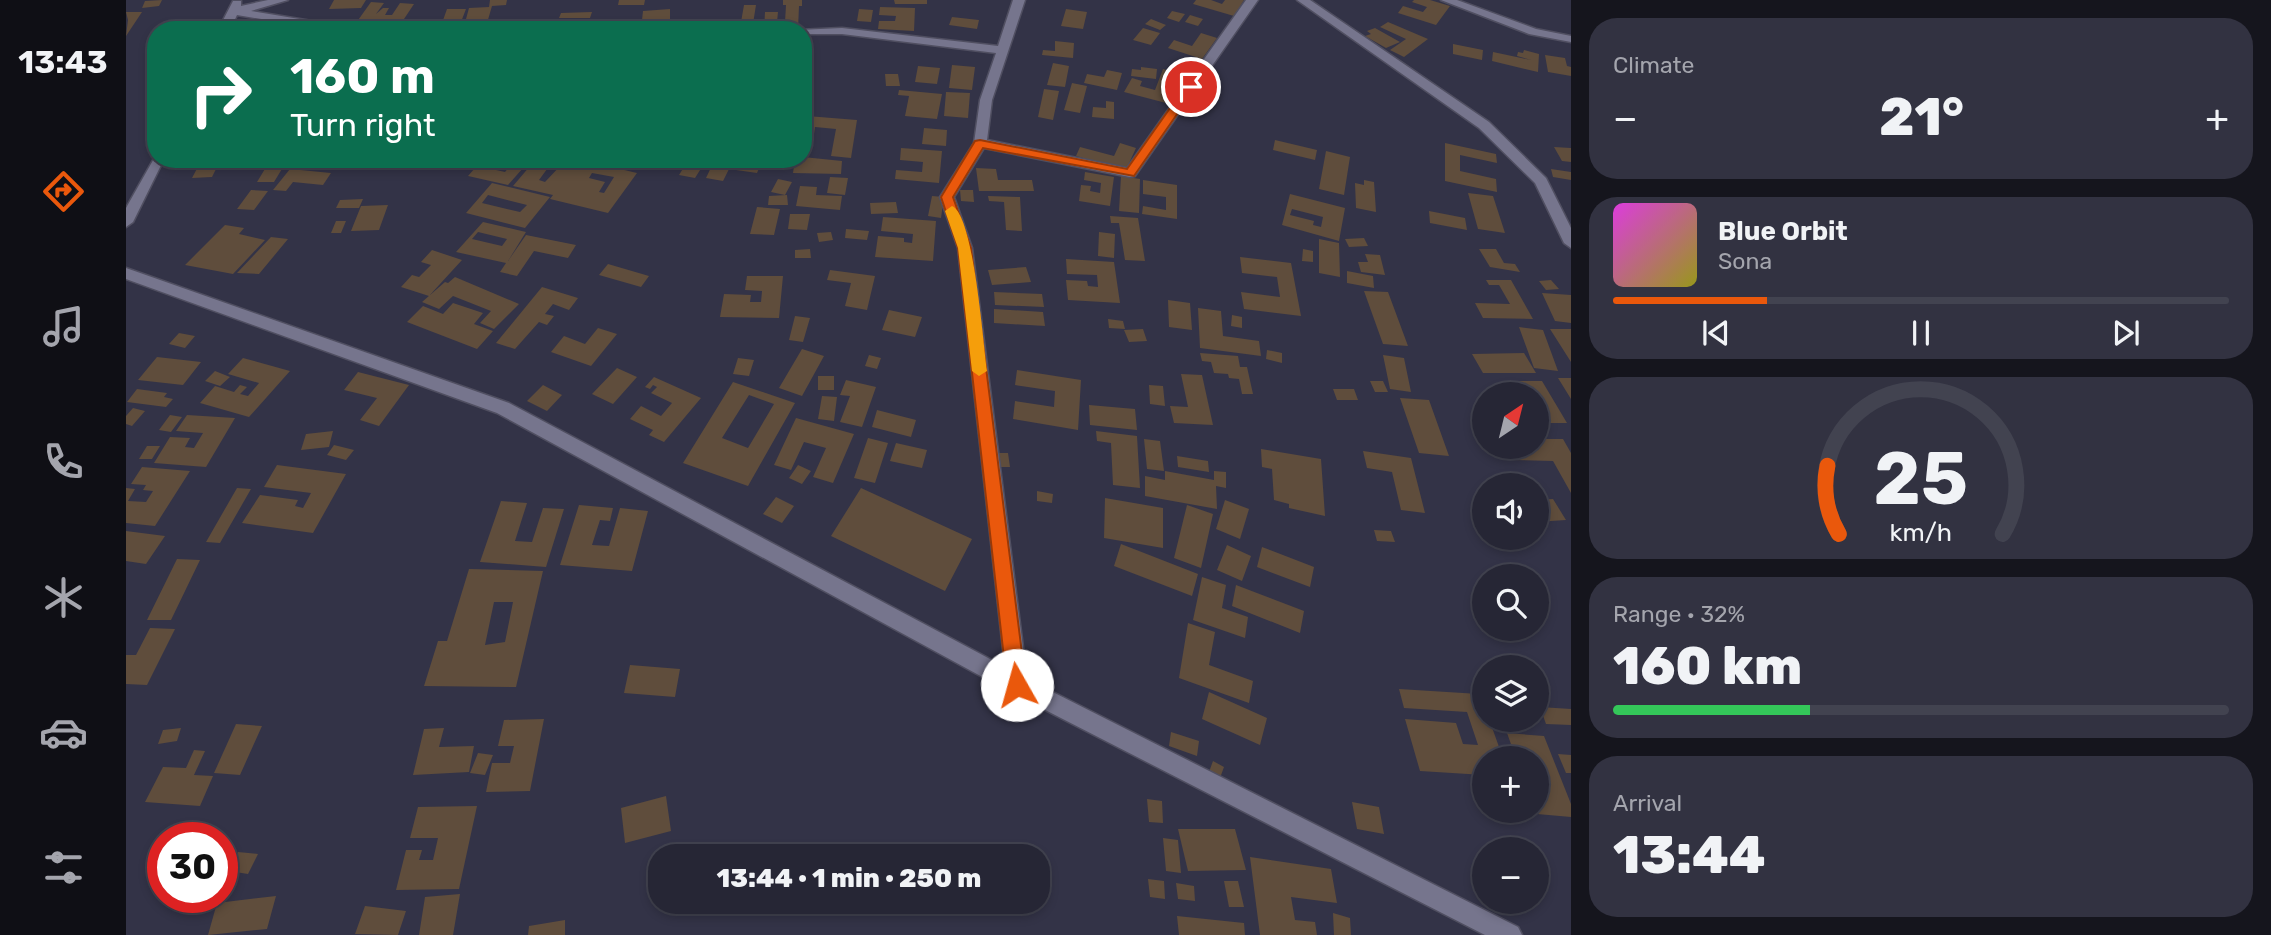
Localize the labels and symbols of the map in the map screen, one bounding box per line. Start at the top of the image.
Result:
pin [1161,57,1221,117]
north arrow [1472,382,1549,458]
position arrow [980,648,1054,722]
speed limit sign: 30 [147,822,238,913]

